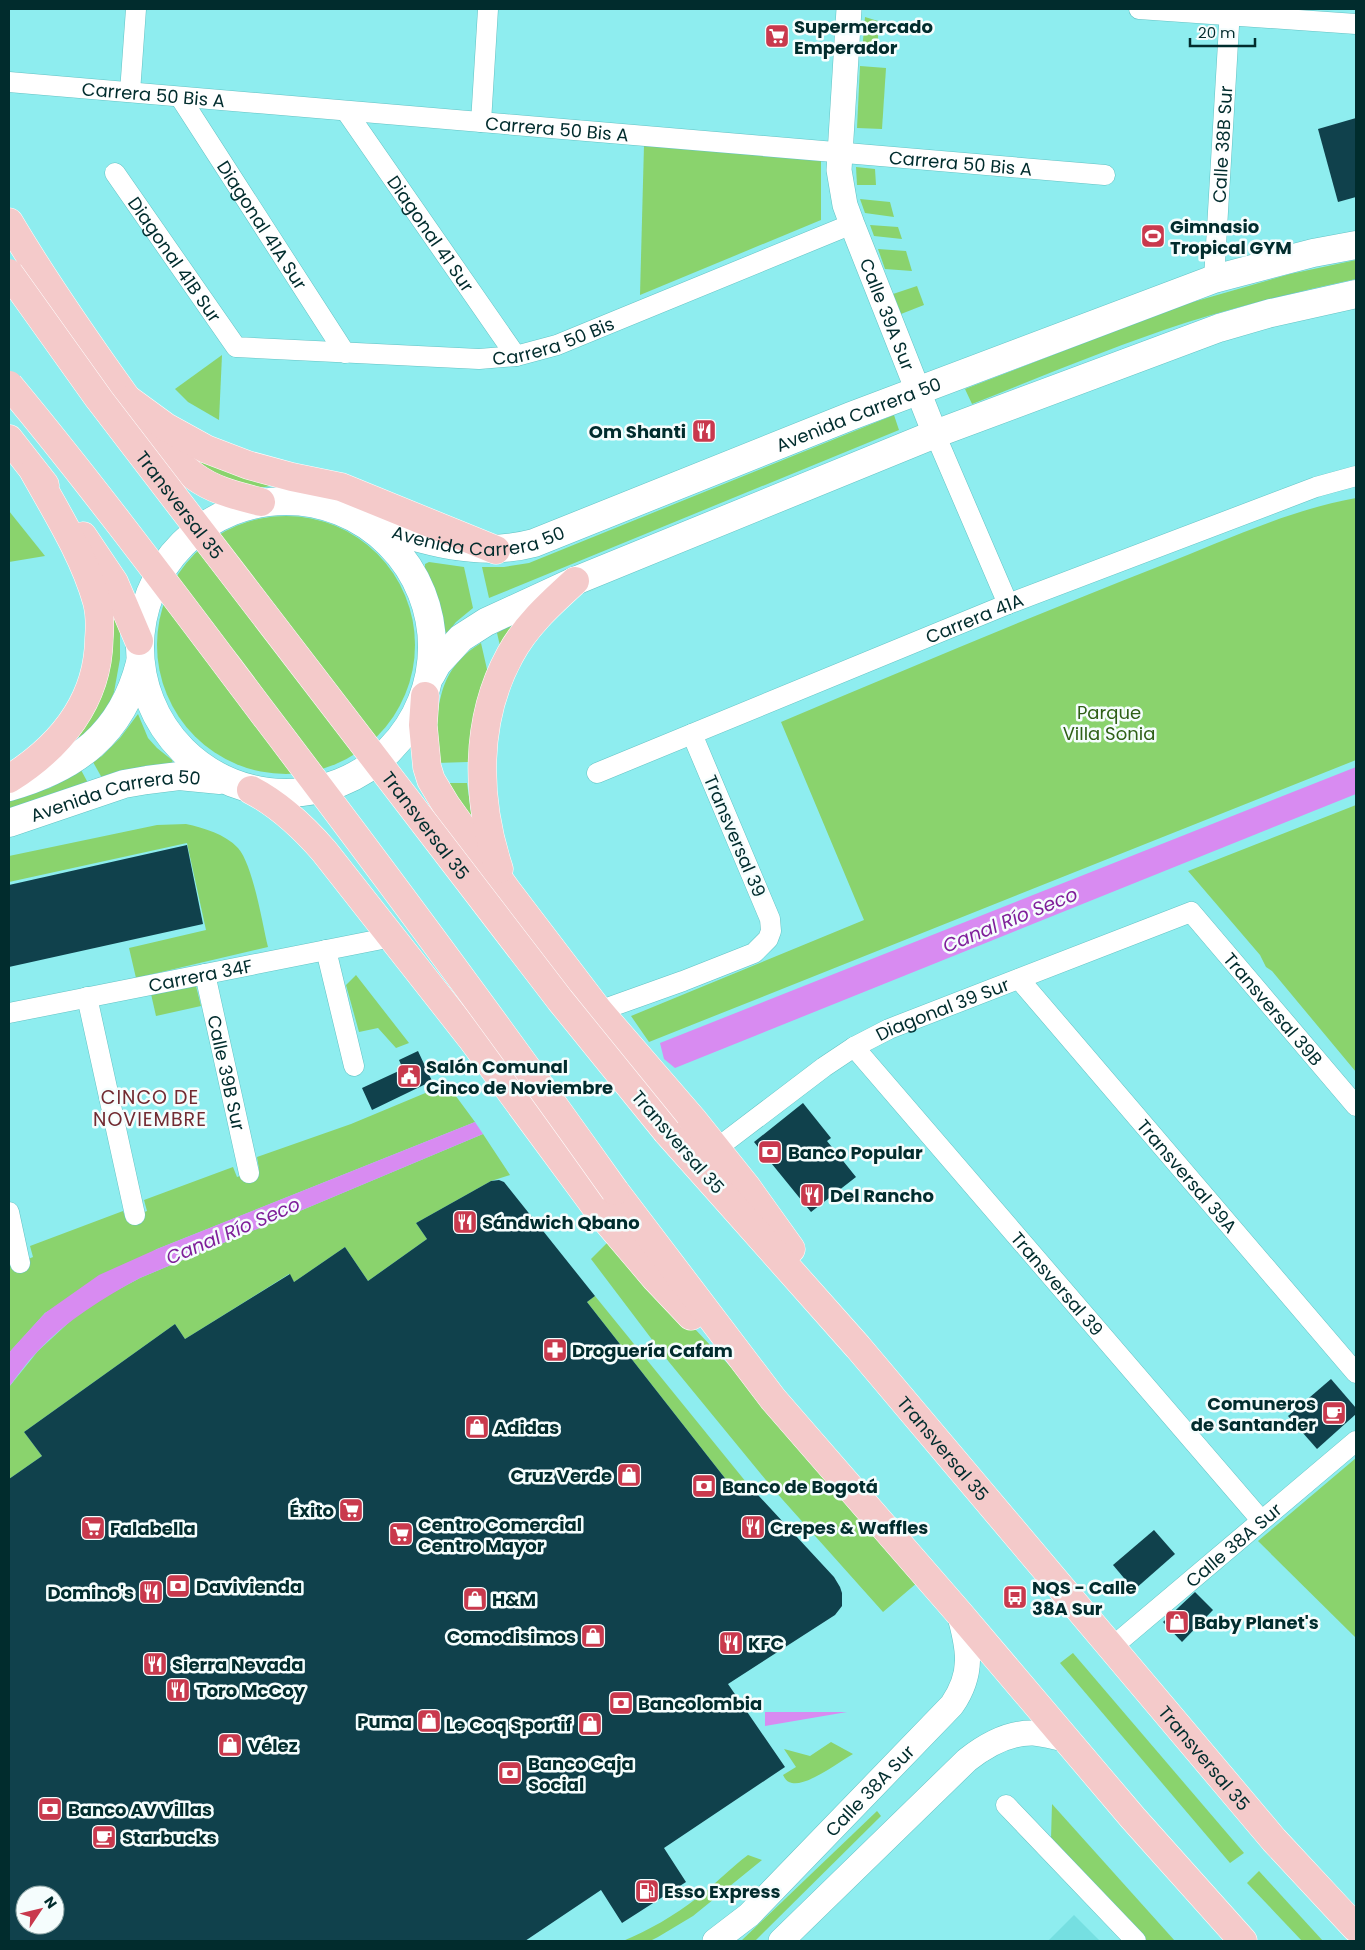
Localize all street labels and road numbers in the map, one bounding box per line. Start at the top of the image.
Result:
street label: Carrera 50 Bis A [81,76,226,113]
street label: Calle 38B Sur [1206,85,1238,204]
street label: Carrera 50 Bis A [484,110,630,147]
street label: Carrera 50 Bis A [888,144,1033,181]
street label: Diagonal 41A Sur [212,155,313,294]
street label: Diagonal 41 Sur [382,170,480,297]
street label: Diagonal 41B Sur [122,191,228,327]
street label: Calle 39A Sur [854,254,921,374]
street label: Carrera 50 Bis [491,310,618,370]
street label: Avenida Carrera 50 [772,371,945,457]
street label: Transversal 35 [130,445,230,564]
street label: Avenida Carrera 50 [389,519,568,561]
street label: Carrera 41A [922,587,1027,649]
street label: Avenida Carrera 50 [27,763,202,827]
street label: Transversal 35 [376,766,476,885]
street label: Transversal 39 [698,771,772,901]
street label: Transversal 39B [1218,947,1329,1071]
street label: Carrera 34F [146,953,254,998]
street label: Diagonal 39 Sur [871,971,1013,1046]
street label: Calle 39B Sur [202,1013,252,1133]
street label: Transversal 35 [626,1085,730,1199]
street label: Transversal 39A [1132,1114,1243,1238]
street label: Transversal 39 [1006,1226,1109,1341]
street label: Transversal 35 [892,1390,995,1506]
street label: Calle 38A Sur [1180,1497,1287,1593]
street label: Transversal 35 [1153,1700,1256,1816]
street label: Calle 38A Sur [819,1739,920,1842]

